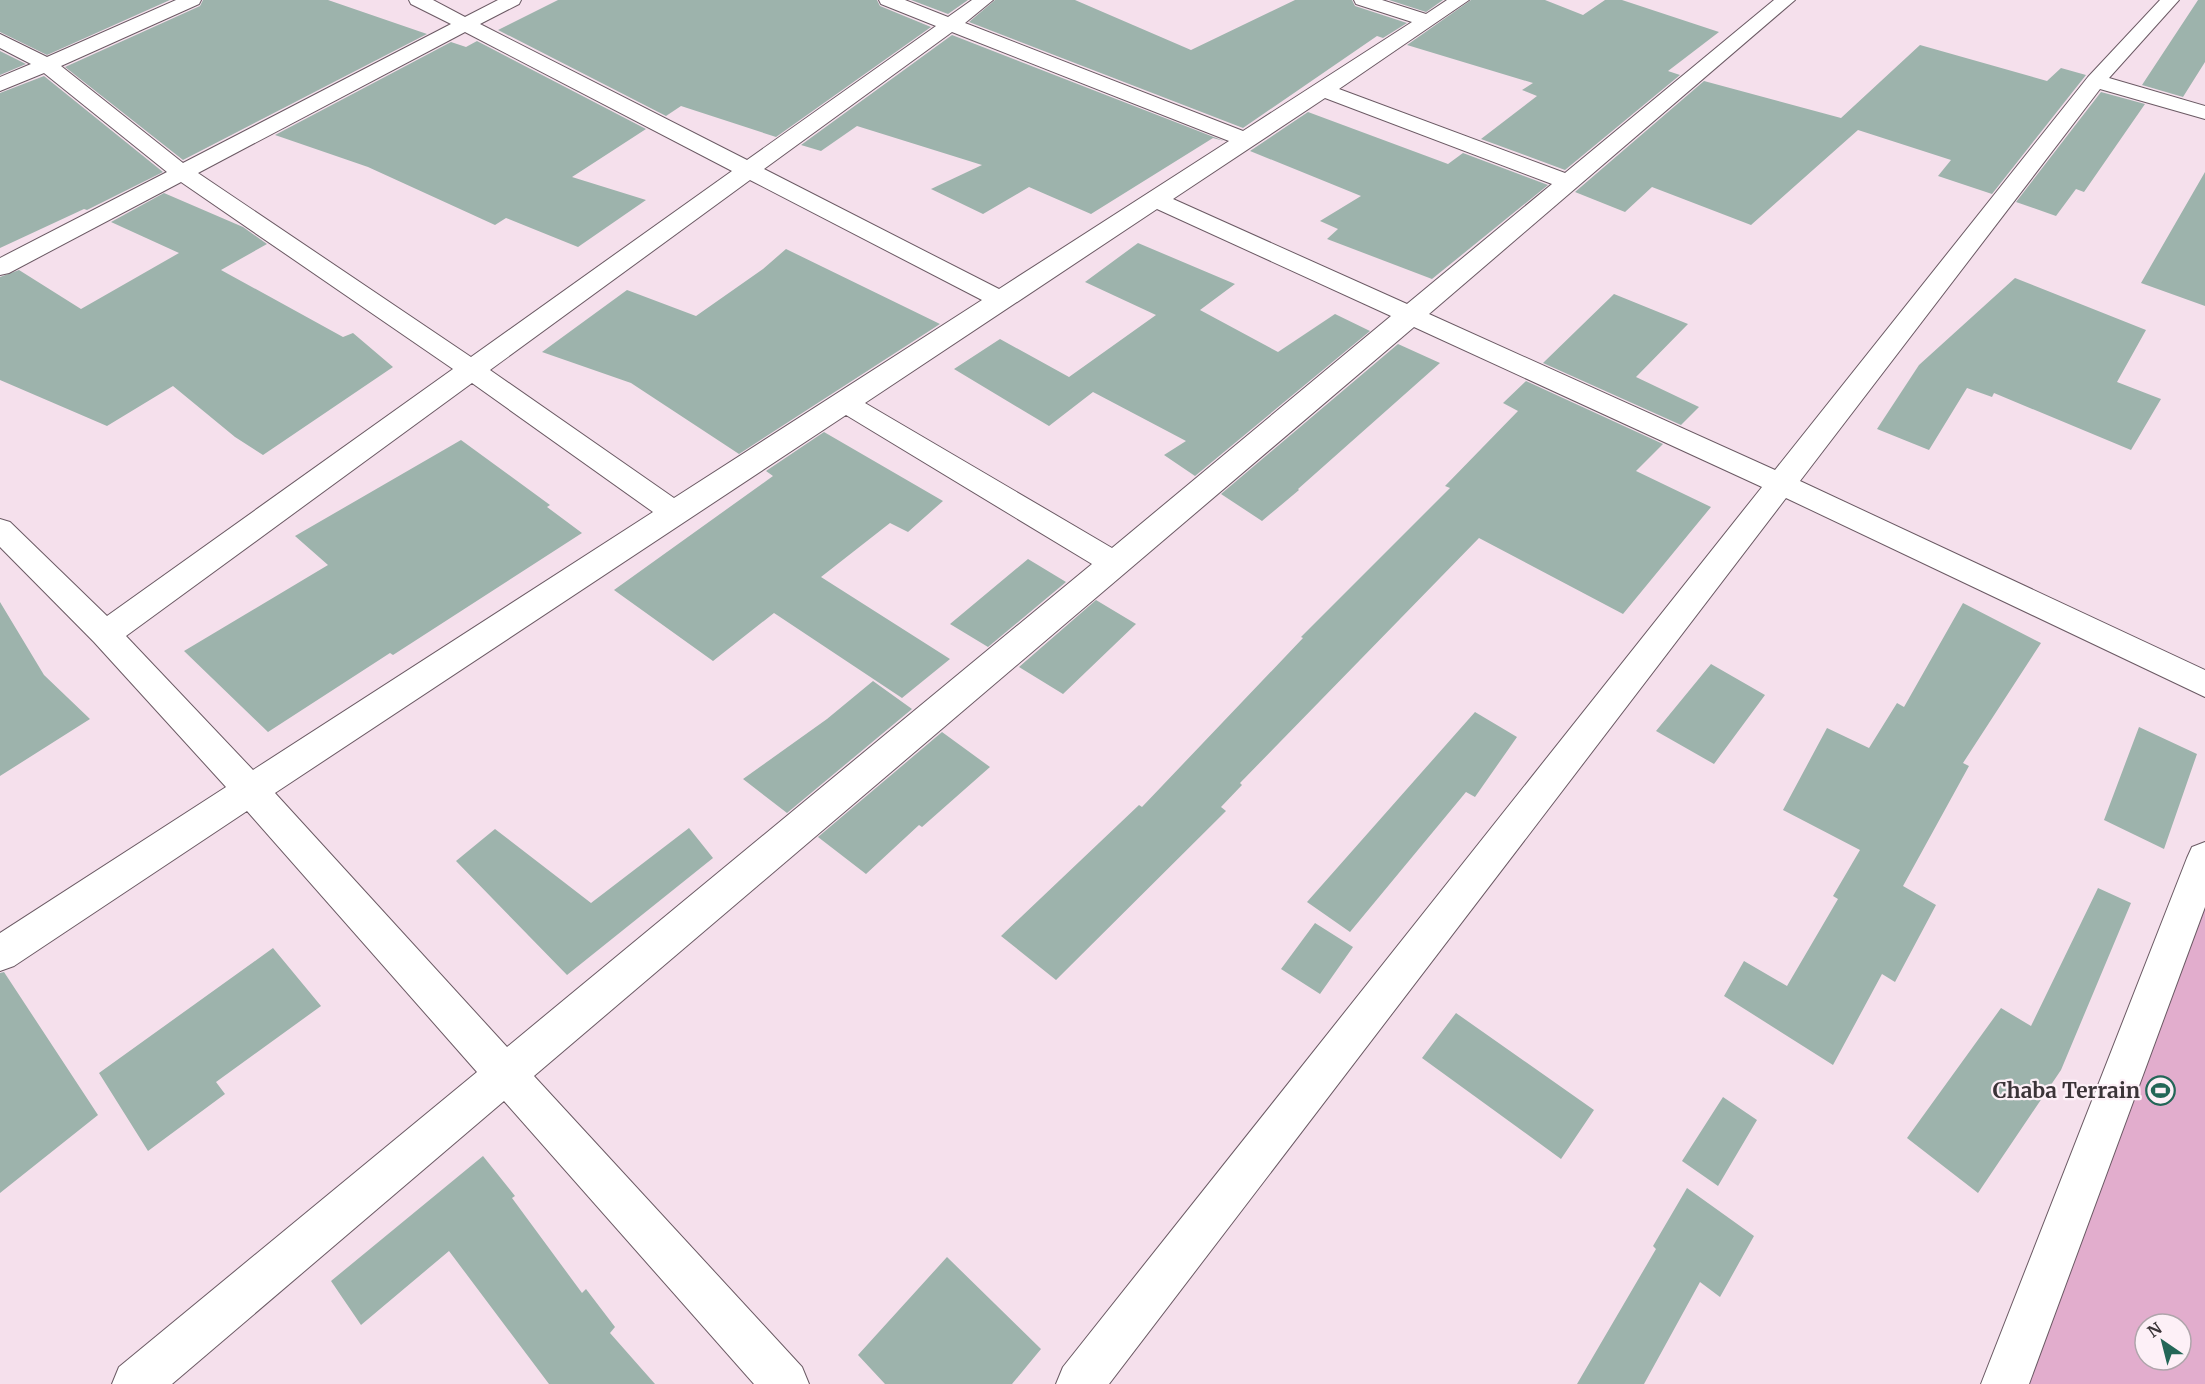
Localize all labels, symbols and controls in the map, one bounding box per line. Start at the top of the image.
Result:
sports icon: Chaba Terrain [2145,1075,2177,1107]
place label: Chaba Terrain [1993,1077,2140,1104]
north arrow [2133,1312,2193,1372]
text: N [2143,1318,2166,1342]

